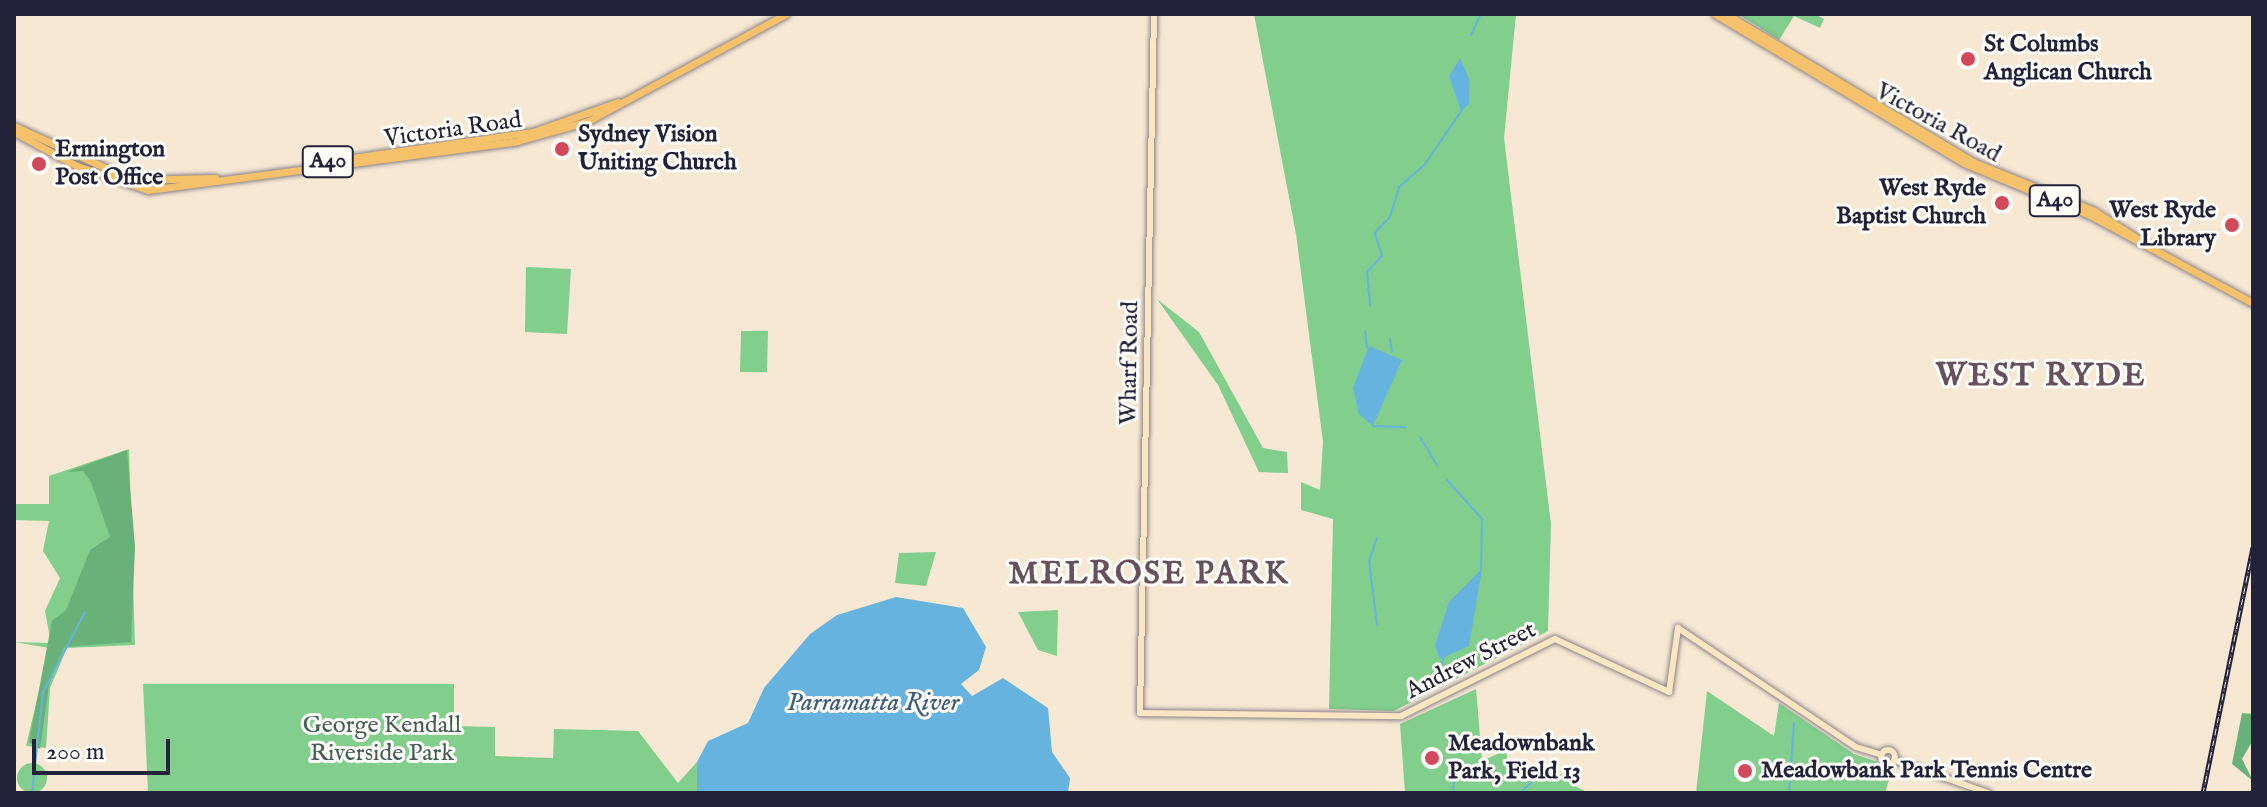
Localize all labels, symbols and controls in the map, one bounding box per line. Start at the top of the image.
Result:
place label: St Columbs Anglican Church [1984,31,2152,87]
marker: St Columbs Anglican Church [1959,50,1977,68]
street label: Victoria Road [1870,77,2006,169]
street label: Victoria Road [382,106,524,154]
place label: Sydney Vision Uniting Church [578,121,737,177]
place label: Ermington Post Office [55,136,165,192]
marker: Sydney Vision Uniting Church [553,140,571,158]
road number: A40 [300,144,356,180]
marker: Ermington Post Office [30,155,48,173]
place label: West Ryde Baptist Church [1836,175,1986,231]
road number: A40 [2027,183,2083,219]
marker: West Ryde Baptist Church [1993,194,2011,212]
place label: West Ryde Library [2109,197,2216,253]
marker: West Ryde Library [2223,216,2241,234]
street label: Wharf Road [1115,301,1145,425]
district label: WEST RYDE [1936,358,2146,396]
district label: MELROSE PARK [1008,556,1290,594]
street label: Andrew Street [1401,616,1541,706]
water label: Parramatta River [787,687,959,719]
park label: George Kendall Riverside Park [303,712,461,768]
scale bar [36,723,174,773]
place label: Meadownbank Park, Field 13 [1448,730,1595,786]
text: 200 m [46,737,105,768]
marker: Meadownbank Park, Field 13 [1423,749,1441,767]
place label: Meadowbank Park Tennis Centre [1761,757,2092,785]
marker: Meadowbank Park Tennis Centre [1736,762,1754,780]

